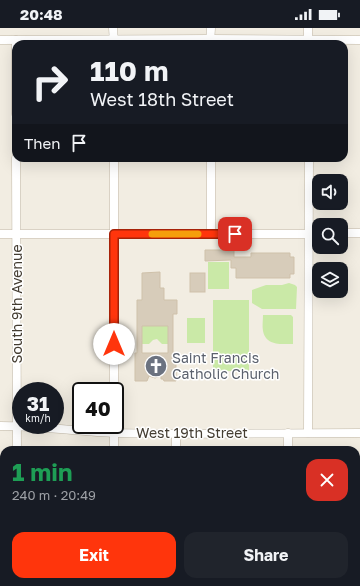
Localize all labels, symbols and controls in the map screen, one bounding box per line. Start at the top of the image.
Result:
text: 20:48 [20,5,63,23]
text: 110 m [90,54,169,87]
icon: right [24,56,76,108]
text: West 18th Street [90,88,234,110]
icon: arrive [68,132,90,154]
text: Then [24,134,60,152]
map controls [312,174,348,298]
button: sound [312,174,348,210]
pin [218,217,252,251]
button: search [312,218,348,254]
icon: arrive [224,223,246,245]
street label: South 9th Avenue [8,244,25,364]
button: layers [312,262,348,298]
position arrow [93,323,135,365]
place label: Saint Francis Catholic Church [172,349,279,382]
church icon: Saint Francis Catholic Church [143,353,169,379]
speed limit sign: 40 [72,382,124,434]
text: 31 [27,391,49,415]
text: km/h [25,412,51,424]
street label: West 19th Street [136,424,248,441]
text: 1 min [12,457,72,486]
button: close [306,459,348,501]
text: 240 m · 20:49 [12,487,96,503]
button: Exit [12,532,176,578]
button: Share [184,532,348,578]

